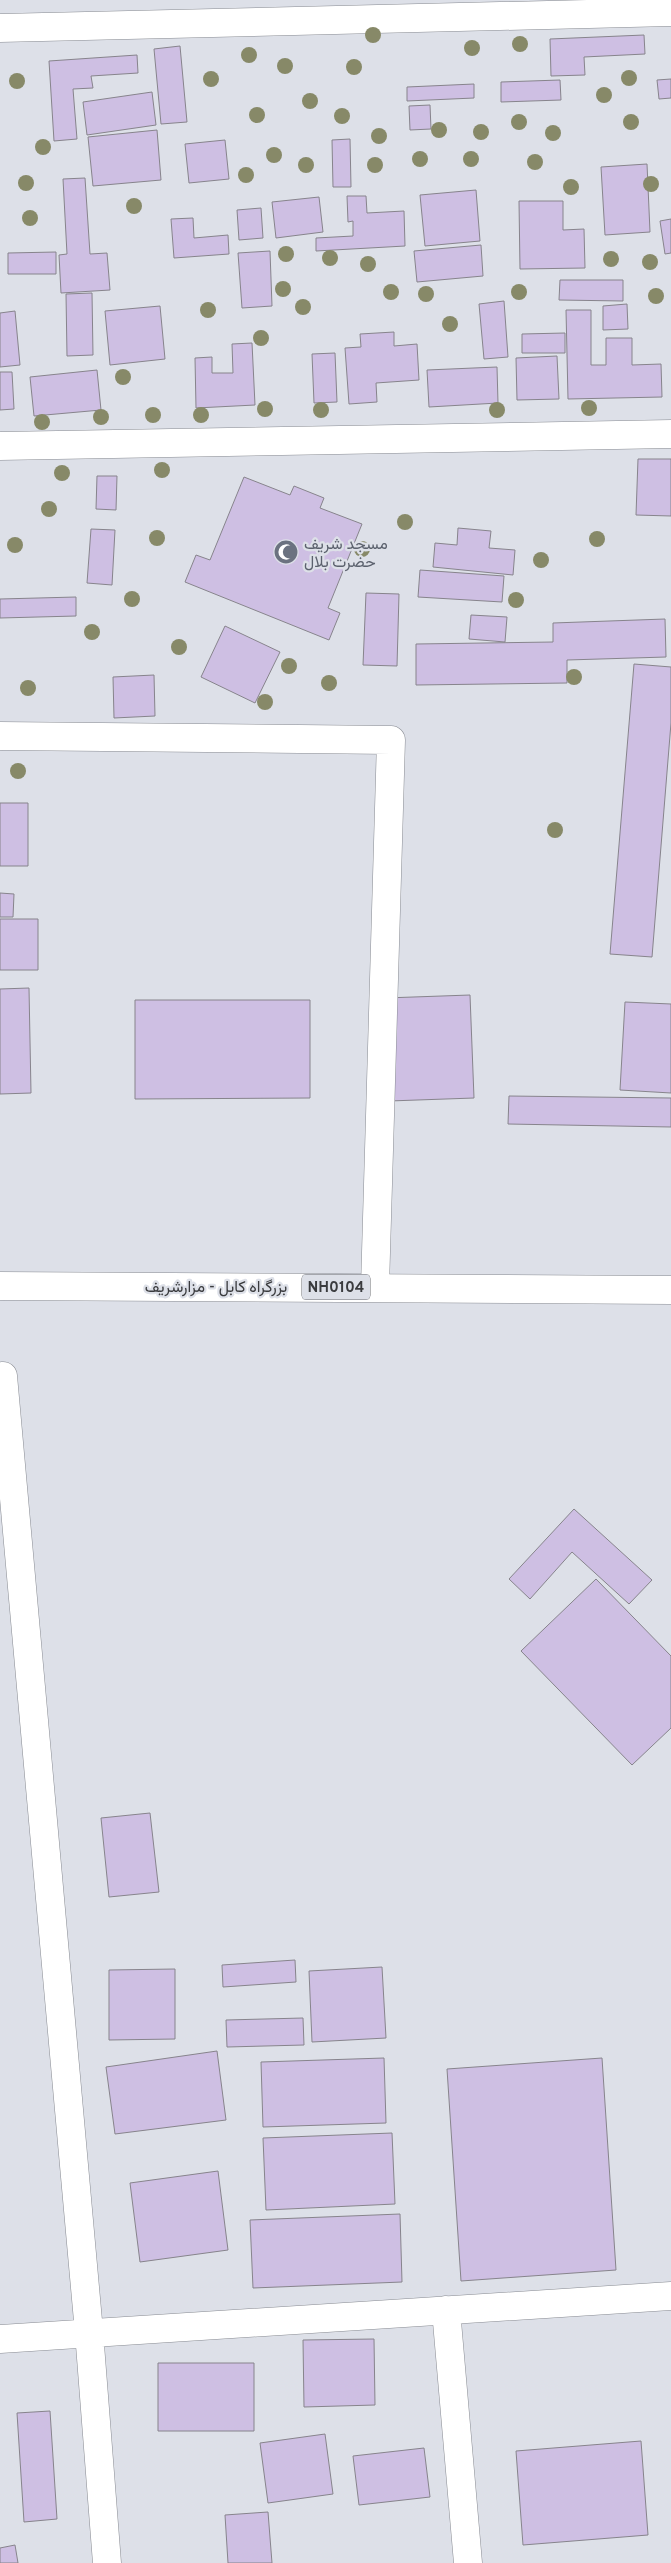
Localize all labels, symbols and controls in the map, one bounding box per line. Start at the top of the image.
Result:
place label: مسجد شریف حضرت بلال [304,535,388,573]
mosque icon: مسجد شریف حضرت بلال [273,539,299,565]
road number: NH0104 [302,1274,370,1300]
street label: بزرگراه کابل - مزارشریف [145,1278,287,1298]

